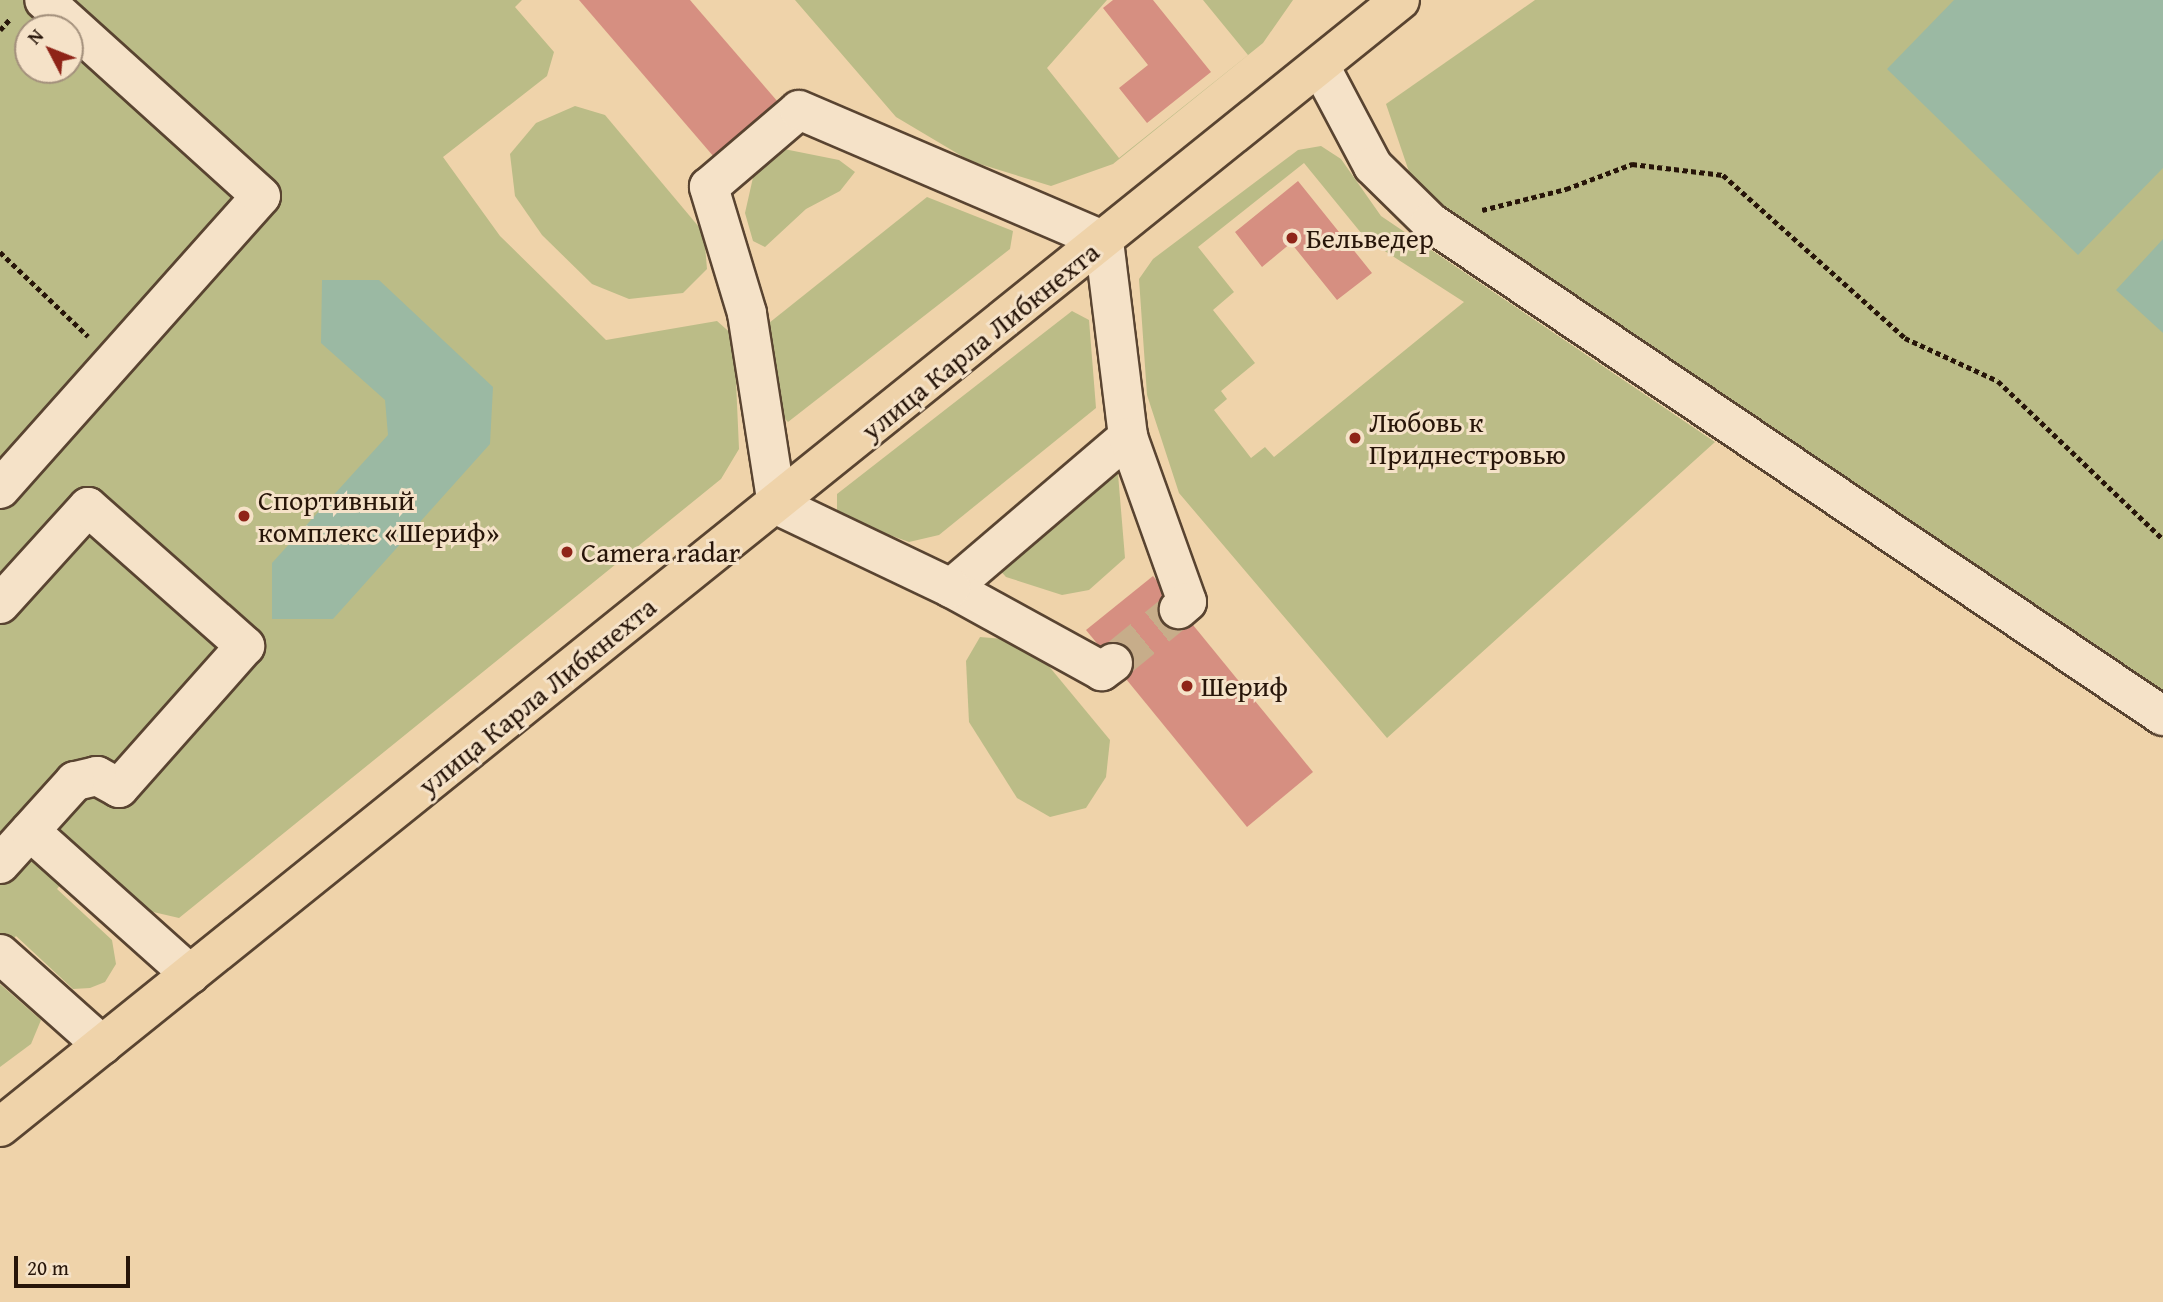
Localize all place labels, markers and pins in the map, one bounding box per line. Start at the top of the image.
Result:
place label: Бельведер [1306,221,1434,255]
marker: Бельведер [1284,230,1300,246]
place label: Любовь к Приднестровью [1369,405,1566,471]
marker: Любовь к Приднестровью [1347,430,1363,446]
place label: Спортивный комплекс «Шериф» [258,483,499,549]
marker: Спортивный комплекс «Шериф» [236,508,252,524]
place label: Camera radar [581,535,740,569]
marker: Camera radar [559,544,575,560]
place label: Шериф [1201,669,1288,703]
marker: Шериф [1179,678,1195,694]

